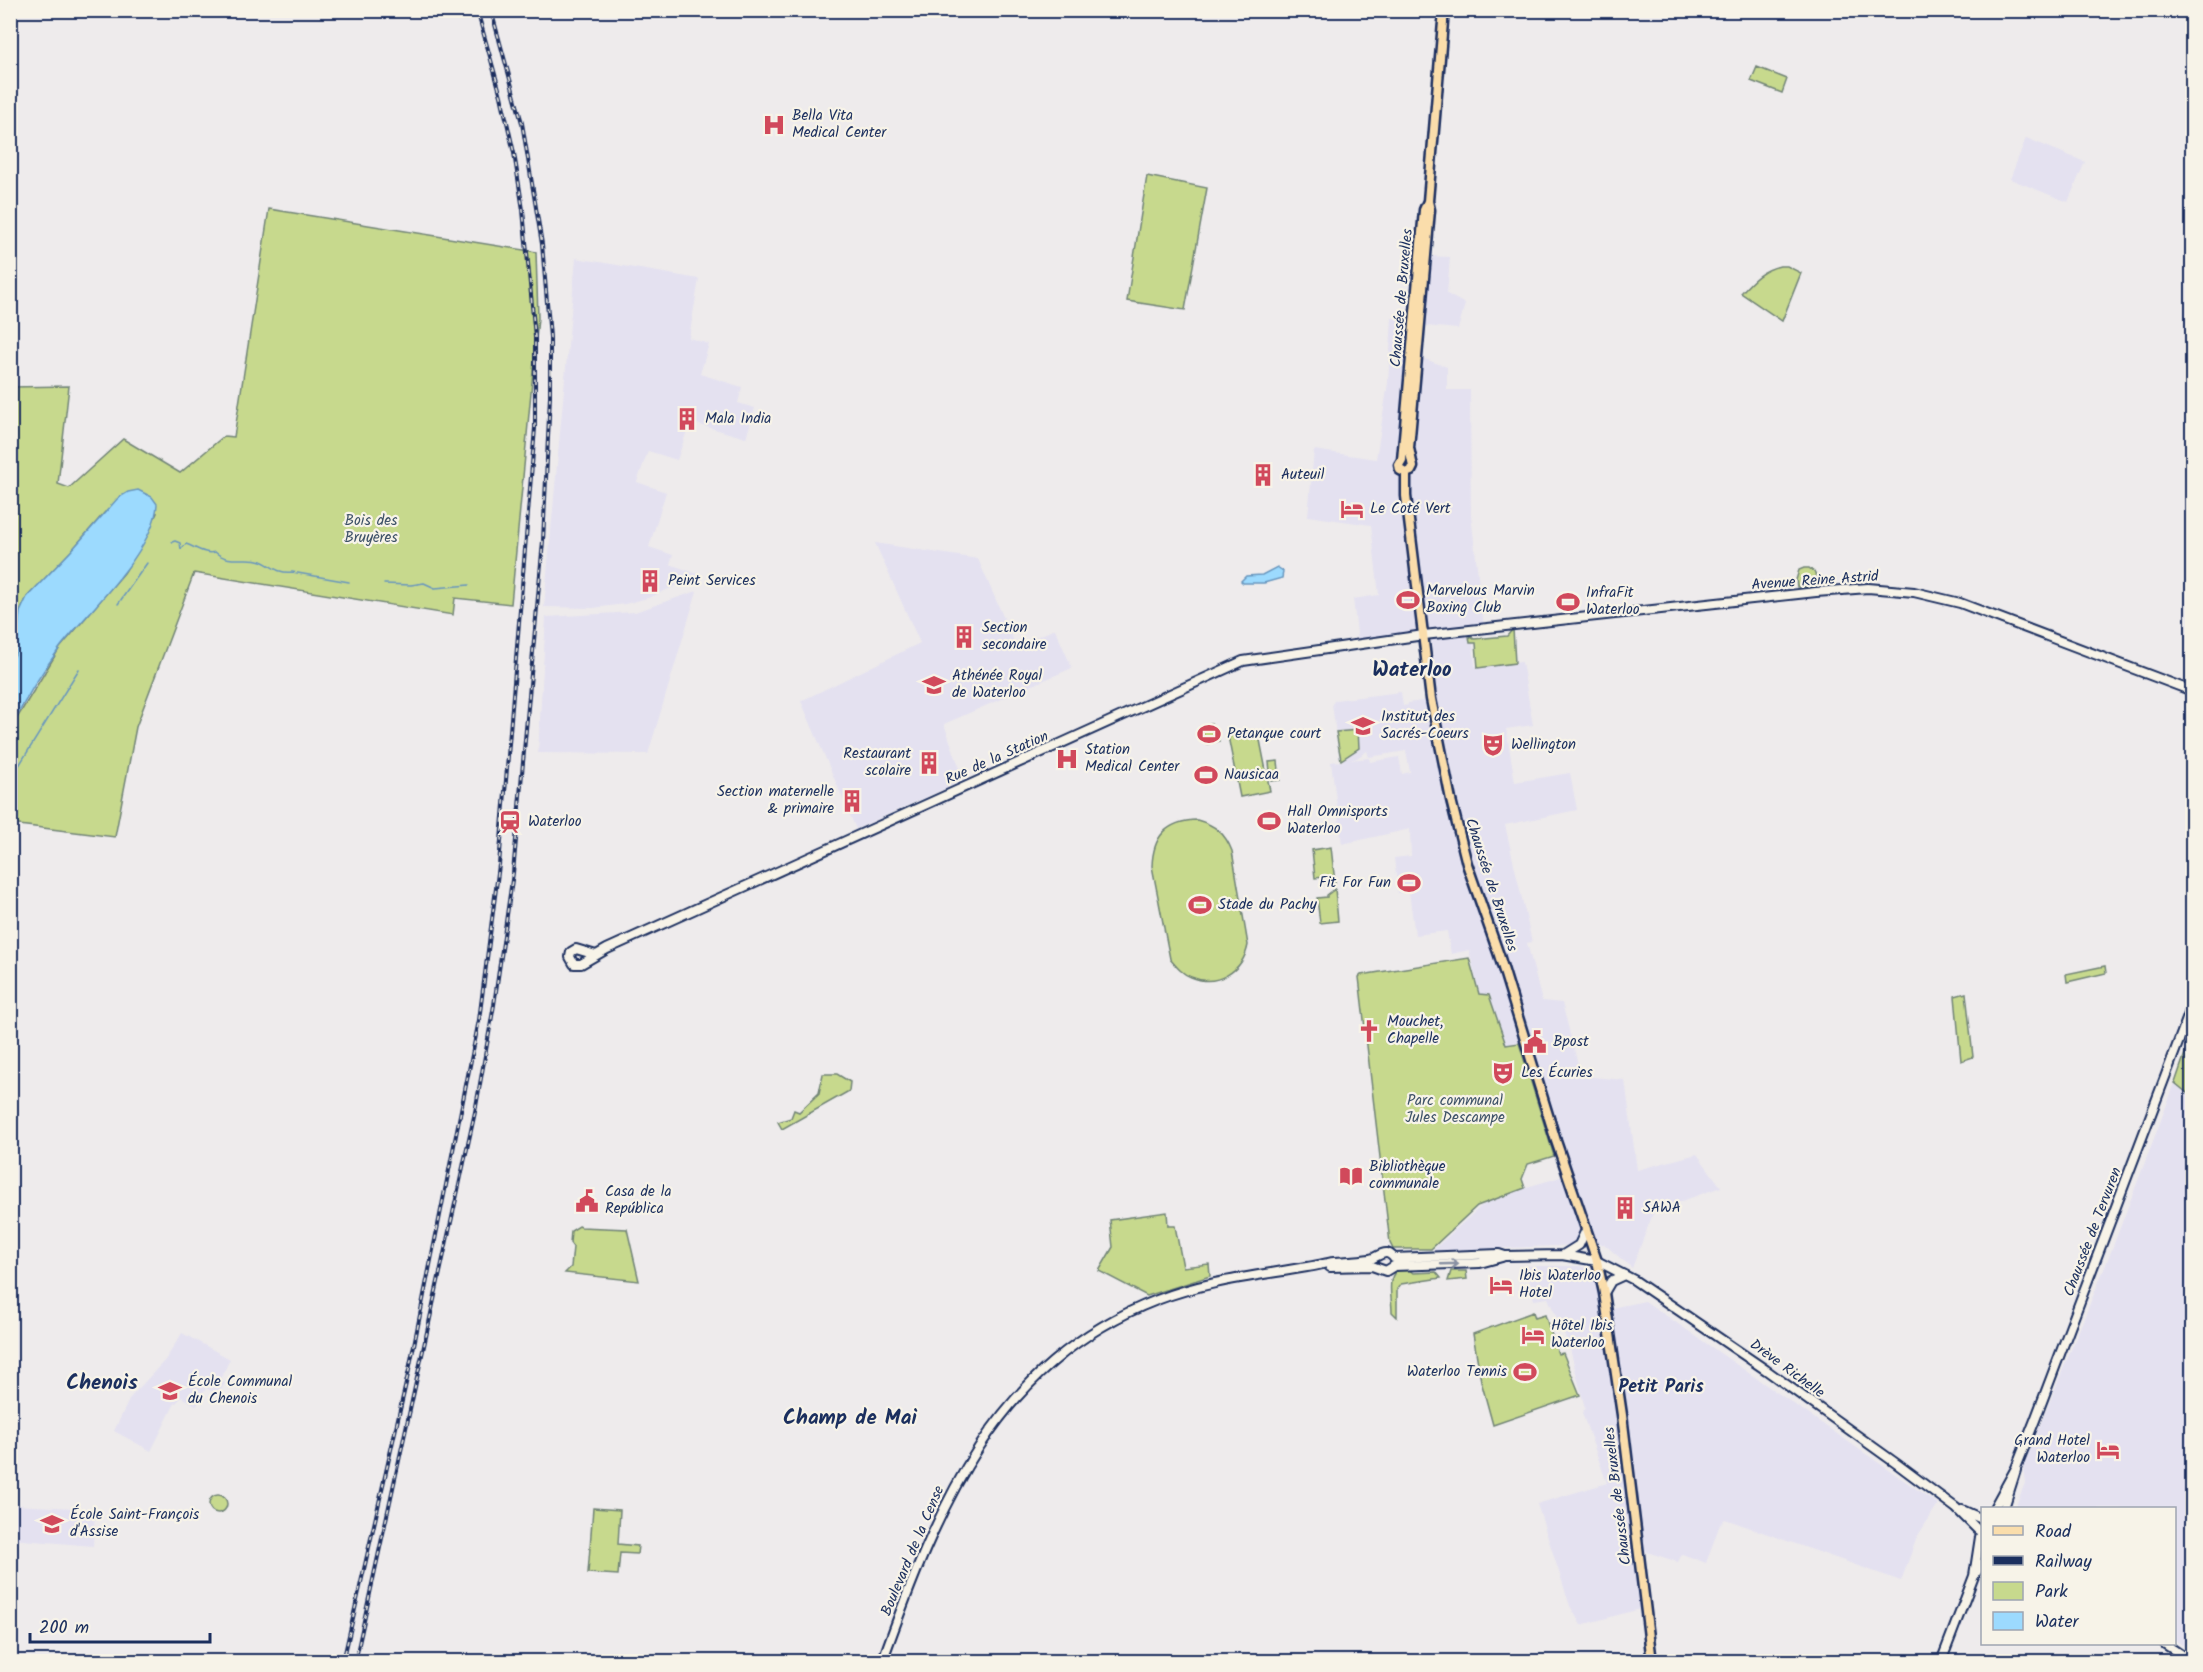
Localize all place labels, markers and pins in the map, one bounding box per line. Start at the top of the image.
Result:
place label: Bella Vita Medical Center [792,104,887,145]
hospital icon: Bella Vita Medical Center [761,112,787,138]
building icon: Mala India [674,406,700,432]
place label: Mala India [705,407,771,431]
building icon: Auteuil [1250,462,1276,488]
place label: Auteuil [1281,463,1325,487]
hotel icon: Le Coté Vert [1339,496,1365,522]
place label: Le Coté Vert [1370,497,1451,521]
building icon: Peint Services [637,568,663,594]
place label: Peint Services [668,569,756,593]
place label: Marvelous Marvin Boxing Club [1426,579,1535,620]
place label: InfraFit Waterloo [1586,581,1640,622]
sports icon: Marvelous Marvin Boxing Club [1395,587,1421,613]
sports icon: InfraFit Waterloo [1555,589,1581,615]
place label: Section secondaire [982,616,1047,657]
building icon: Section secondaire [951,624,977,650]
place label: Athénée Royal de Waterloo [952,664,1042,705]
school or university icon: Athénée Royal de Waterloo [921,672,947,698]
place label: Institut des Sacrés-Coeurs [1381,705,1469,746]
school or university icon: Institut des Sacrés-Coeurs [1350,713,1376,739]
sports icon: Petanque court [1196,721,1222,747]
place label: Petanque court [1227,722,1321,746]
theatre icon: Wellington [1480,732,1506,758]
place label: Wellington [1511,733,1576,757]
place label: Station Medical Center [1085,738,1180,779]
place label: Restaurant scolaire [843,742,911,783]
hospital icon: Station Medical Center [1054,746,1080,772]
building icon: Restaurant scolaire [916,750,942,776]
sports icon: Nausicaa [1193,762,1219,788]
place label: Nausicaa [1224,763,1279,787]
place label: Section maternelle & primaire [717,780,834,821]
building icon: Section maternelle & primaire [839,788,865,814]
place label: Hall Omnisports Waterloo [1287,800,1388,841]
sports icon: Hall Omnisports Waterloo [1256,808,1282,834]
station icon: Waterloo [497,809,523,835]
place label: Waterloo [528,810,582,834]
sports icon: Fit For Fun [1396,870,1422,896]
place label: Fit For Fun [1319,871,1391,895]
sports icon: Stade du Pachy [1187,892,1213,918]
place label: Stade du Pachy [1218,893,1318,917]
place label: Mouchet, Chapelle [1387,1010,1444,1051]
church icon: Mouchet, Chapelle [1356,1018,1382,1044]
public building icon: Bpost [1522,1029,1548,1055]
place label: Bpost [1553,1030,1589,1054]
theatre icon: Les Écuries [1490,1060,1516,1086]
place label: Les Écuries [1521,1061,1593,1085]
place label: Bibliothèque communale [1369,1155,1446,1196]
library icon: Bibliothèque communale [1338,1163,1364,1189]
place label: Casa de la República [605,1180,671,1221]
public building icon: Casa de la República [574,1188,600,1214]
building icon: SAWA [1612,1195,1638,1221]
place label: SAWA [1643,1196,1681,1220]
place label: Ibis Waterloo Hotel [1519,1264,1601,1305]
hotel icon: Ibis Waterloo Hotel [1488,1272,1514,1298]
place label: Hôtel Ibis Waterloo [1551,1314,1613,1355]
hotel icon: Hôtel Ibis Waterloo [1520,1322,1546,1348]
sports icon: Waterloo Tennis [1512,1359,1538,1385]
place label: Waterloo Tennis [1407,1360,1508,1384]
place label: École Communal du Chenois [188,1370,293,1411]
school or university icon: École Communal du Chenois [157,1378,183,1404]
place label: Grand Hotel Waterloo [2014,1429,2090,1470]
hotel icon: Grand Hotel Waterloo [2095,1437,2121,1463]
place label: École Saint-François d'Assise [70,1503,200,1544]
school or university icon: École Saint-François d'Assise [39,1511,65,1537]

